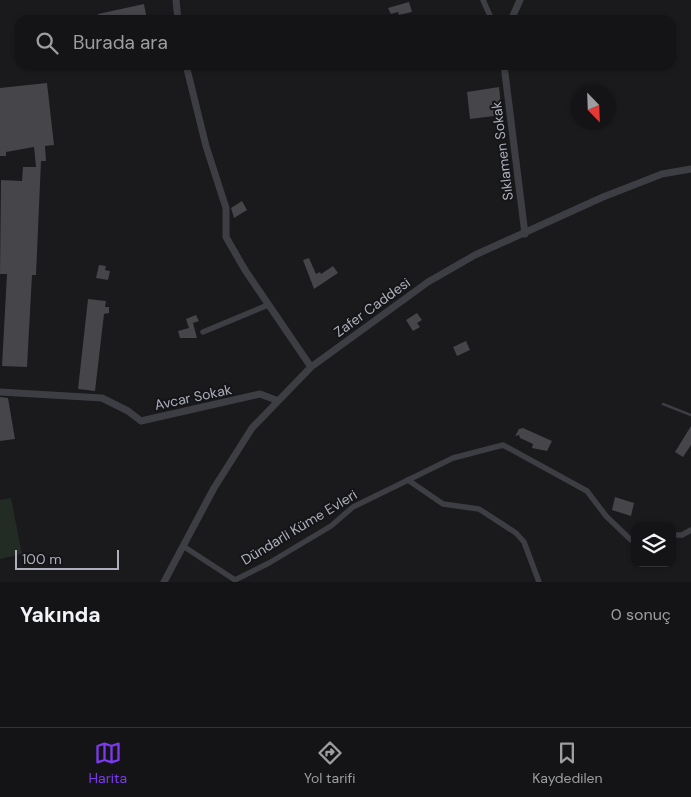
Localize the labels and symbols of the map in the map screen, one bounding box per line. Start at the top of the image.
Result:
north arrow [571,85,616,130]
street label: Sıklamen Sokak [487,101,517,201]
street label: Zafer Caddesi [330,273,414,341]
street label: Avcar Sokak [153,380,233,414]
street label: Dündarli Küme Evleri [238,485,360,569]
scale bar [15,547,119,570]

